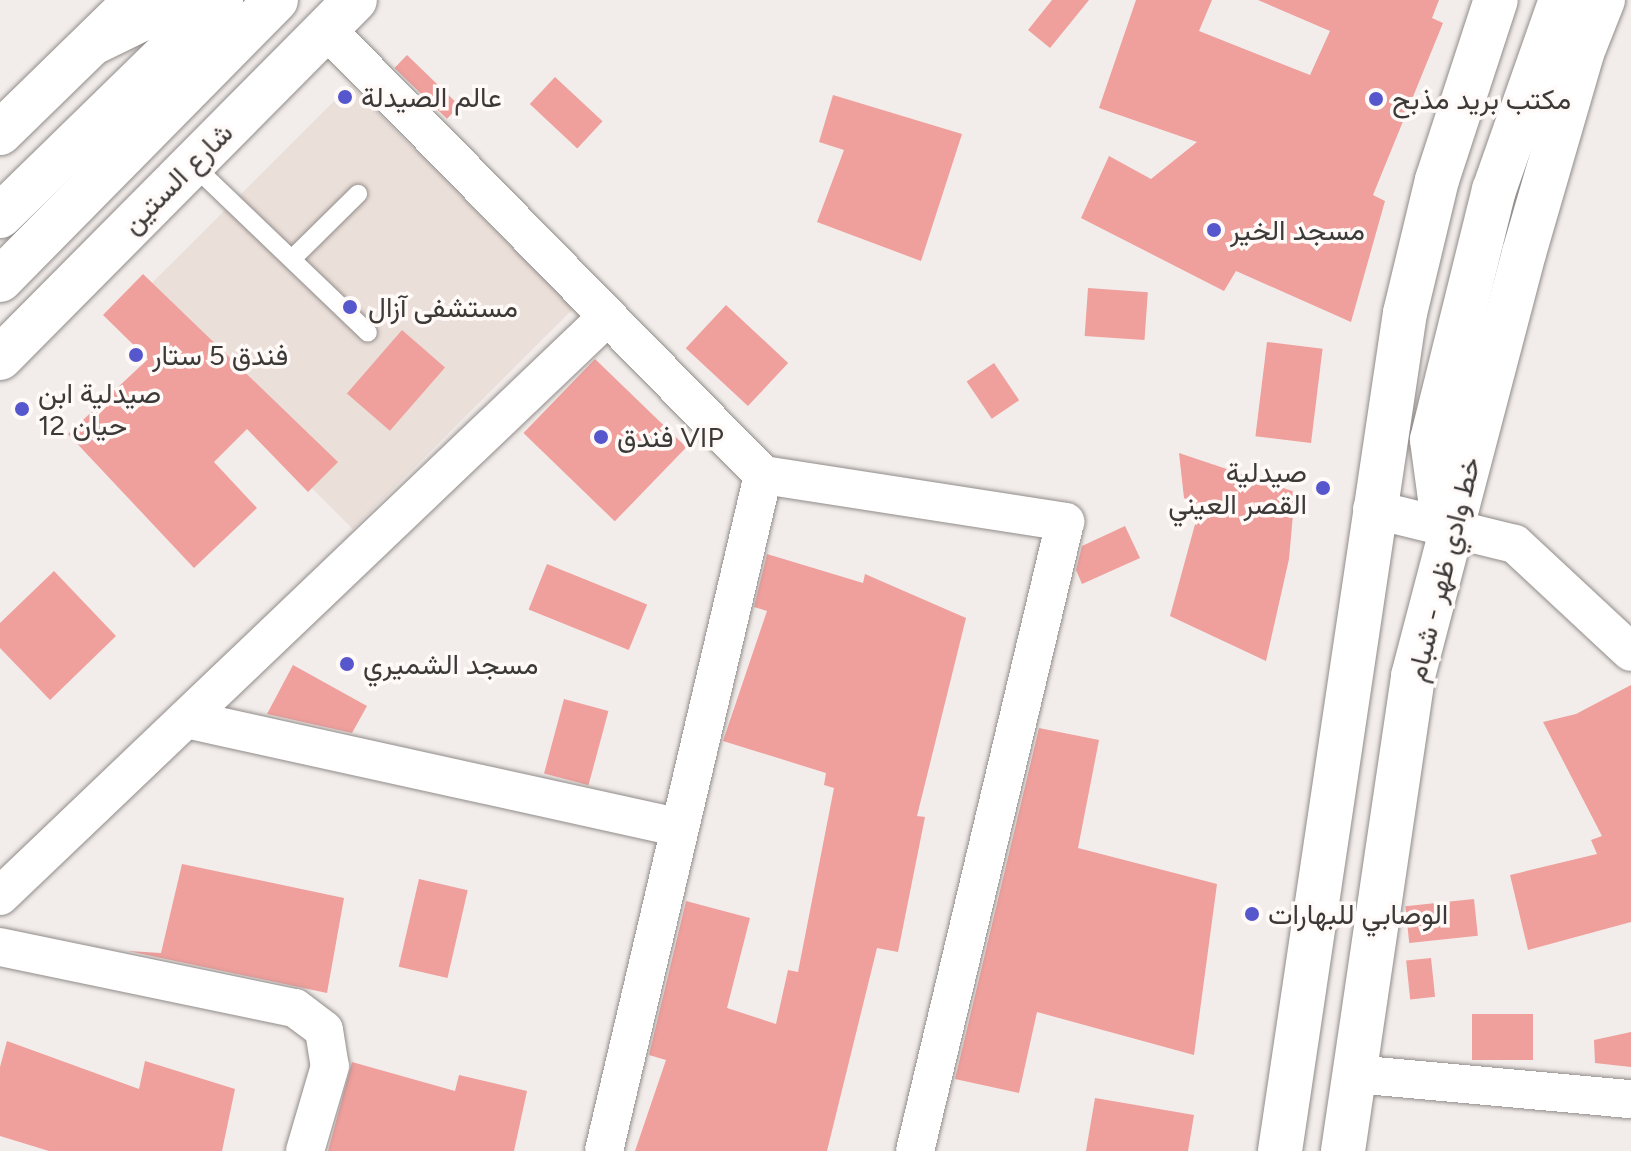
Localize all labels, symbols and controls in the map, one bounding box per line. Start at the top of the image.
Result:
place label: عالم الصيدلة [361,80,502,114]
place label: مكتب بريد مذبح [1392,82,1571,116]
marker: عالم الصيدلة [336,88,354,106]
marker: مكتب بريد مذبح [1367,90,1385,108]
street label: شارع الستين [115,116,239,240]
place label: مسجد الخير [1230,213,1365,247]
marker: مسجد الخير [1205,221,1223,239]
place label: مستشفى آزال [368,290,518,324]
marker: مستشفى آزال [339,296,361,318]
place label: فندق 5 ستار [152,338,288,372]
marker: فندق 5 ستار [127,346,145,364]
place label: صيدلية ابن حيان 12 [38,376,161,442]
marker: صيدلية ابن حيان 12 [13,400,31,418]
place label: فندق VIP [617,420,724,454]
marker: فندق VIP [592,428,610,446]
street label: خط وادي ظهر - شبام [1399,453,1487,685]
place label: صيدلية القصر العيني [1168,455,1307,521]
marker: صيدلية القصر العيني [1314,479,1332,497]
place label: مسجد الشميري [363,647,538,681]
marker: مسجد الشميري [338,655,356,673]
place label: الوصابي للبهارات [1268,897,1448,931]
marker: الوصابي للبهارات [1243,905,1261,923]

